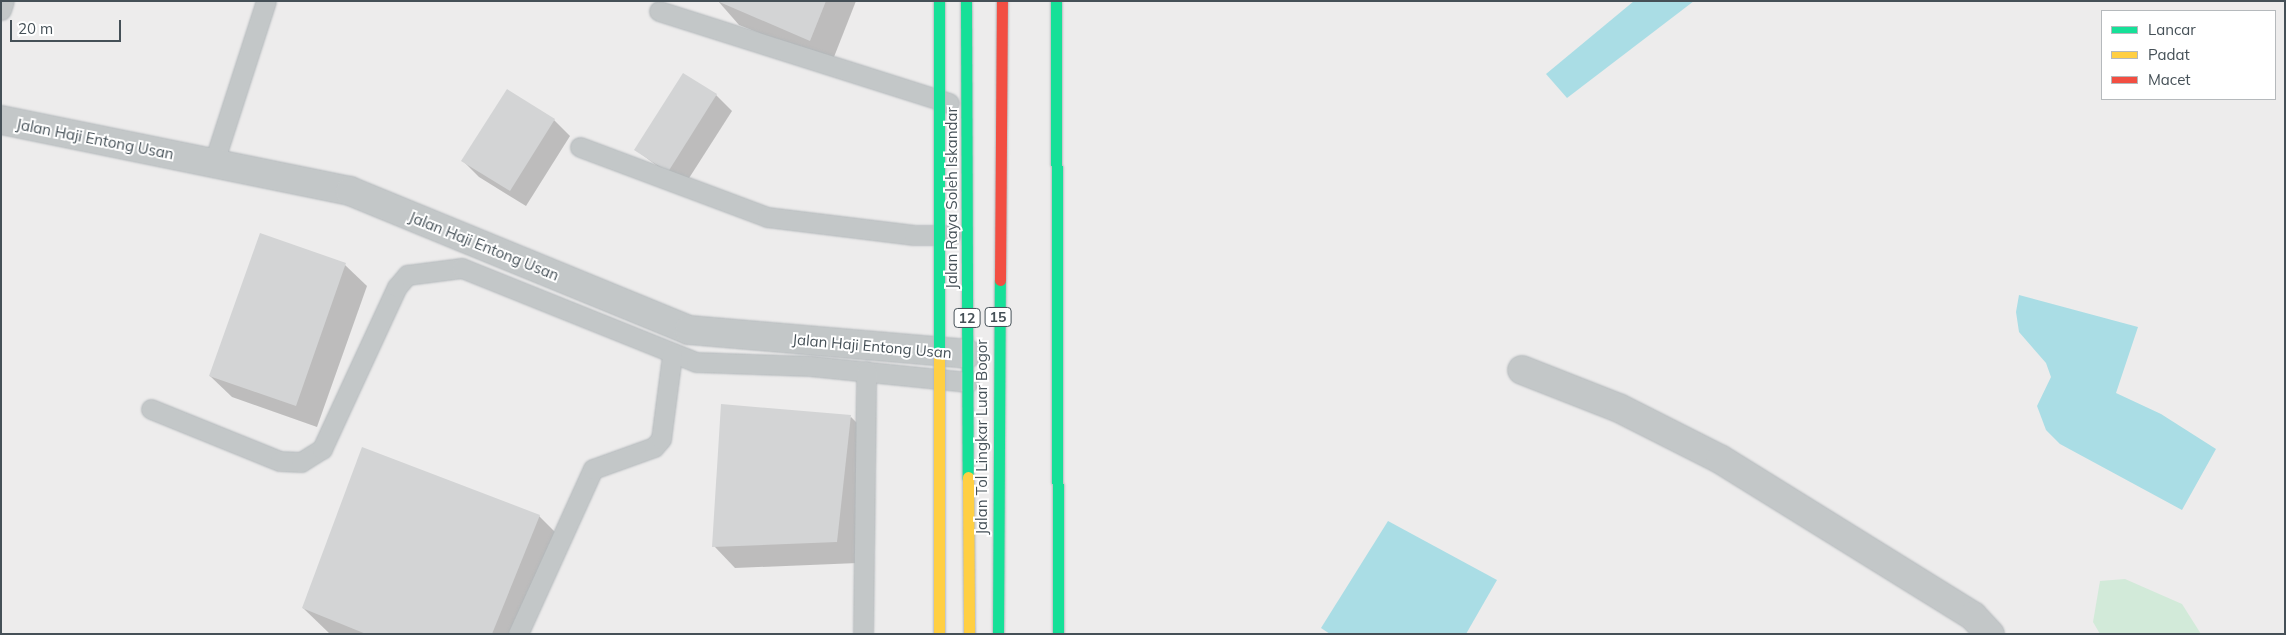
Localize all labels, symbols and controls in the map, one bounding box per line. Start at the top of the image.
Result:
scale bar [12,10,124,42]
legend [2101,10,2276,100]
text: 20 m [18,19,53,38]
text: Lancar [2148,20,2196,39]
text: Padat [2148,45,2190,64]
text: Macet [2148,70,2191,89]
street label: Jalan Raya Soleh Iskandar [943,107,961,289]
street label: Jalan Haji Entong Usan [15,115,175,163]
street label: Jalan Haji Entong Usan [406,208,562,284]
road number: 12 [953,306,981,330]
road number: 15 [984,306,1012,328]
street label: Jalan Haji Entong Usan [792,330,952,362]
street label: Jalan Tol Lingkar Luar Bogor [973,339,991,535]

